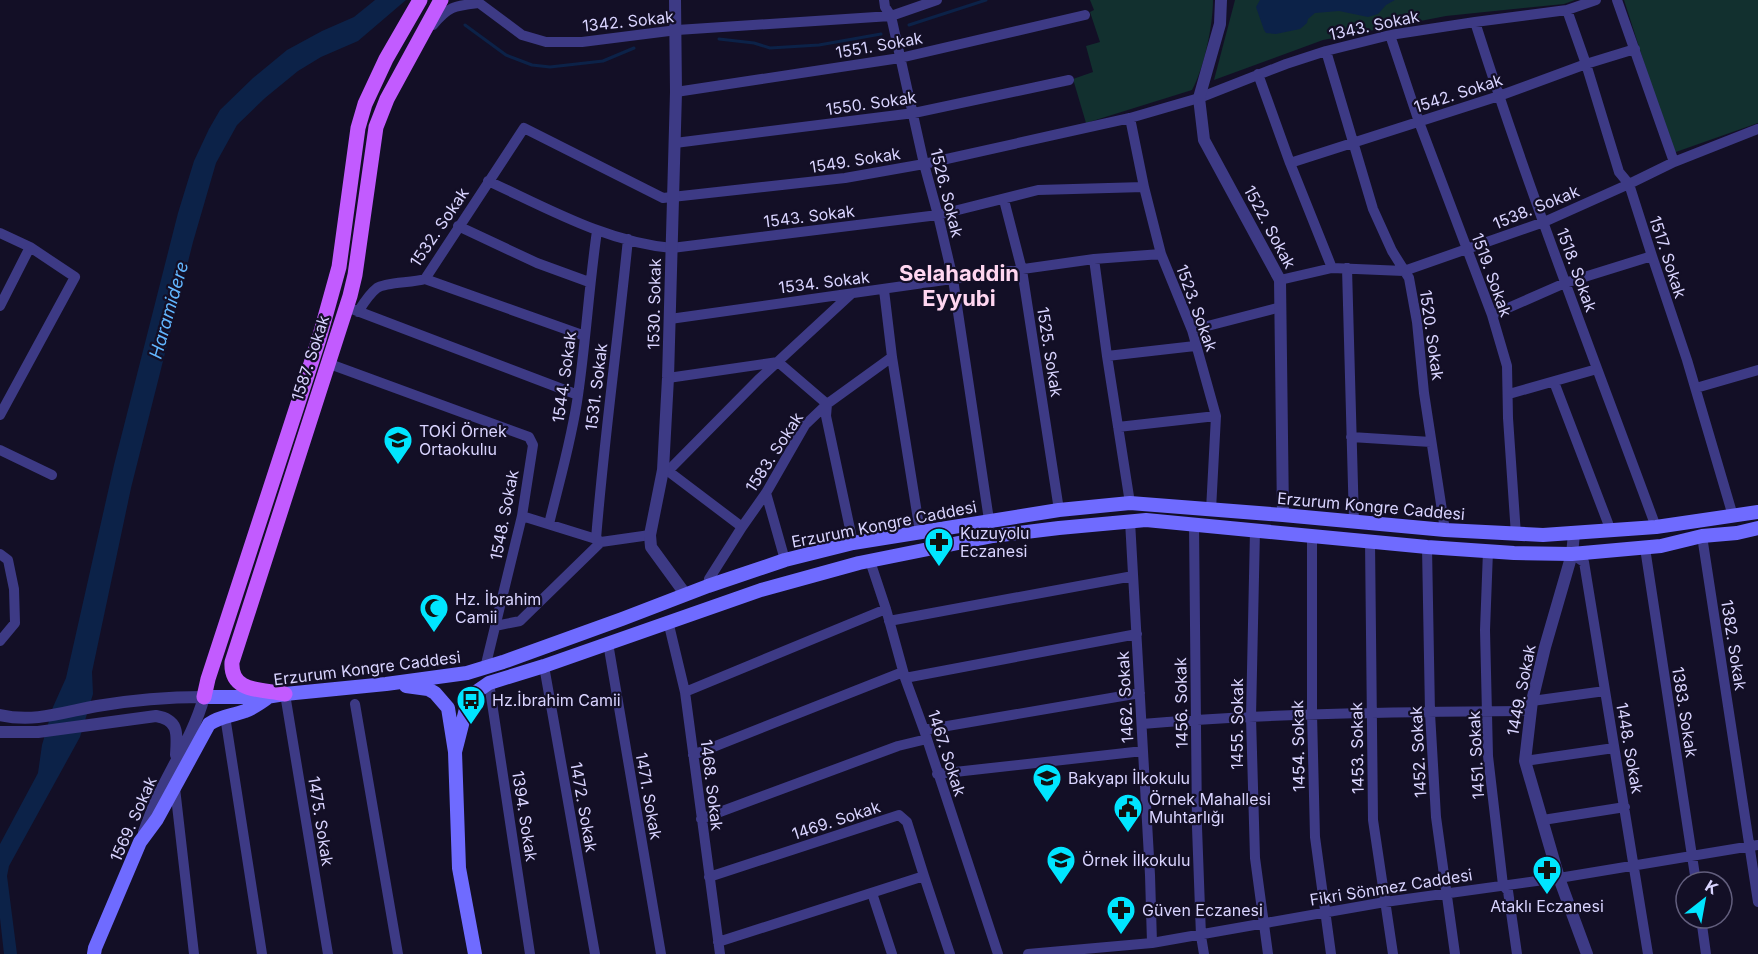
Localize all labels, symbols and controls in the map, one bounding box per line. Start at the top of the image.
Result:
street label: 1342. Sokak [581,6,675,36]
street label: 1343. Sokak [1327,6,1421,44]
street label: 1551. Sokak [834,27,924,62]
street label: 1542. Sokak [1411,69,1505,117]
street label: 1550. Sokak [824,87,918,119]
street label: 1549. Sokak [808,143,902,177]
street label: 1526. Sokak [926,146,968,240]
street label: 1538. Sokak [1490,181,1582,233]
street label: 1522. Sokak [1240,182,1300,272]
street label: 1532. Sokak [405,183,473,270]
street label: 1543. Sokak [762,200,856,232]
street label: 1517. Sokak [1645,213,1691,301]
street label: 1518. Sokak [1553,225,1601,315]
street label: 1519. Sokak [1468,230,1516,320]
street label: 1530. Sokak [643,258,665,350]
water label: Haramidere [145,259,192,361]
district label: Selahaddin Eyyubi [899,260,1019,311]
street label: 1523. Sokak [1172,262,1222,354]
street label: 1534. Sokak [777,266,871,297]
street label: 1520. Sokak [1416,288,1448,382]
street label: 1525. Sokak [1033,306,1067,399]
street label: 1587. Sokak [287,313,333,403]
street label: 1544. Sokak [548,330,580,424]
street label: 1531. Sokak [581,342,611,432]
street label: 1583. Sokak [741,408,807,496]
place label: TOKİ Örnek Ortaokulıu [419,421,507,459]
school or university icon: TOKİ Örnek Ortaokulıu [382,424,414,466]
street label: 1548. Sokak [485,468,523,562]
street label: Erzurum Kongre Caddesi [1276,488,1466,524]
street label: Erzurum Kongre Caddesi [790,496,978,552]
place label: Kuzuyolu Eczanesi [960,523,1030,561]
pharmacy icon: Kuzuyolu Eczanesi [923,526,955,568]
place label: Hz. İbrahim Camii [455,589,541,627]
mosque icon: Hz. İbrahim Camii [418,592,450,634]
street label: 1382. Sokak [1717,598,1751,692]
street label: 1449. Sokak [1502,643,1540,737]
street label: Erzurum Kongre Caddesi [272,647,462,689]
street label: 1462. Sokak [1113,650,1137,743]
street label: 1456. Sokak [1170,657,1192,749]
street label: 1383. Sokak [1668,665,1702,759]
street label: 1455. Sokak [1227,678,1247,770]
bus stop icon: Hz.İbrahim Camii [455,684,487,726]
place label: Hz.İbrahim Camii [492,690,621,710]
street label: 1454. Sokak [1287,700,1309,792]
street label: 1448. Sokak [1612,701,1648,795]
street label: 1453. Sokak [1346,702,1368,794]
street label: 1452. Sokak [1406,705,1430,798]
street label: 1467. Sokak [924,707,970,799]
street label: 1451. Sokak [1464,710,1488,800]
street label: 1468. Sokak [696,738,728,832]
street label: 1471. Sokak [632,751,667,841]
street label: 1472. Sokak [566,760,602,854]
school or university icon: Bakyapı İlkokulu [1031,762,1063,804]
place label: Bakyapı İlkokulu [1068,768,1190,788]
street label: 1394. Sokak [508,769,542,863]
street label: 1569. Sokak [105,773,161,865]
street label: 1475. Sokak [304,775,338,867]
place label: Örnek Mahallesi Muhtarlığı [1149,789,1271,827]
public building icon: Örnek Mahallesi Muhtarlığı [1112,792,1144,834]
street label: 1469. Sokak [789,796,883,844]
school or university icon: Örnek İlkokulu [1045,844,1077,886]
place label: Örnek İlkokulu [1082,850,1190,870]
pharmacy icon: Ataklı Eczanesi [1531,854,1563,896]
street label: Fikri Sönmez Caddesi [1308,864,1474,910]
north arrow [1674,870,1734,930]
text: K [1702,876,1722,899]
pharmacy icon: Güven Eczanesi [1105,894,1137,936]
place label: Ataklı Eczanesi [1490,896,1604,916]
place label: Güven Eczanesi [1142,900,1263,920]

